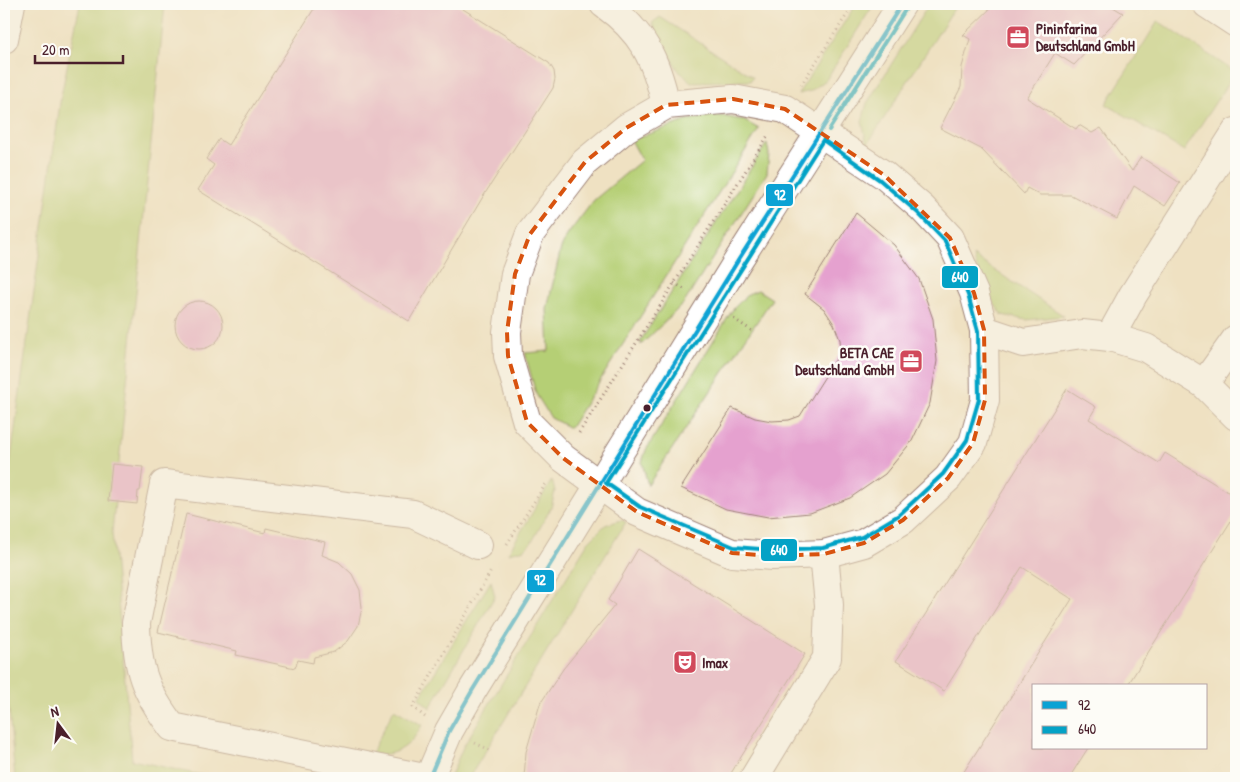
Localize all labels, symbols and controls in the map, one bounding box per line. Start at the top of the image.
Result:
place label: Pininfarina Deutschland GmbH [1036,18,1135,56]
office icon: Pininfarina Deutschland GmbH [1005,24,1031,50]
scale bar [35,32,122,64]
text: 20 m [42,39,69,60]
line badge: 92 [765,183,794,207]
text: 92 [774,185,786,204]
line badge: 640 [941,265,979,289]
text: 640 [951,267,969,286]
place label: BETA CAE Deutschland GmbH [795,342,894,380]
office icon: BETA CAE Deutschland GmbH [898,348,924,374]
unlabelled marker [642,403,652,413]
line badge: 640 [760,538,798,562]
text: 640 [770,540,788,559]
line badge: 92 [526,569,555,593]
text: 92 [534,570,546,589]
theatre icon: Imax [672,649,698,675]
place label: Imax [702,652,729,673]
legend [1032,684,1208,750]
text: 92 [1078,694,1091,715]
north arrow [32,700,82,750]
text: N [48,701,61,721]
text: 640 [1078,718,1097,739]

